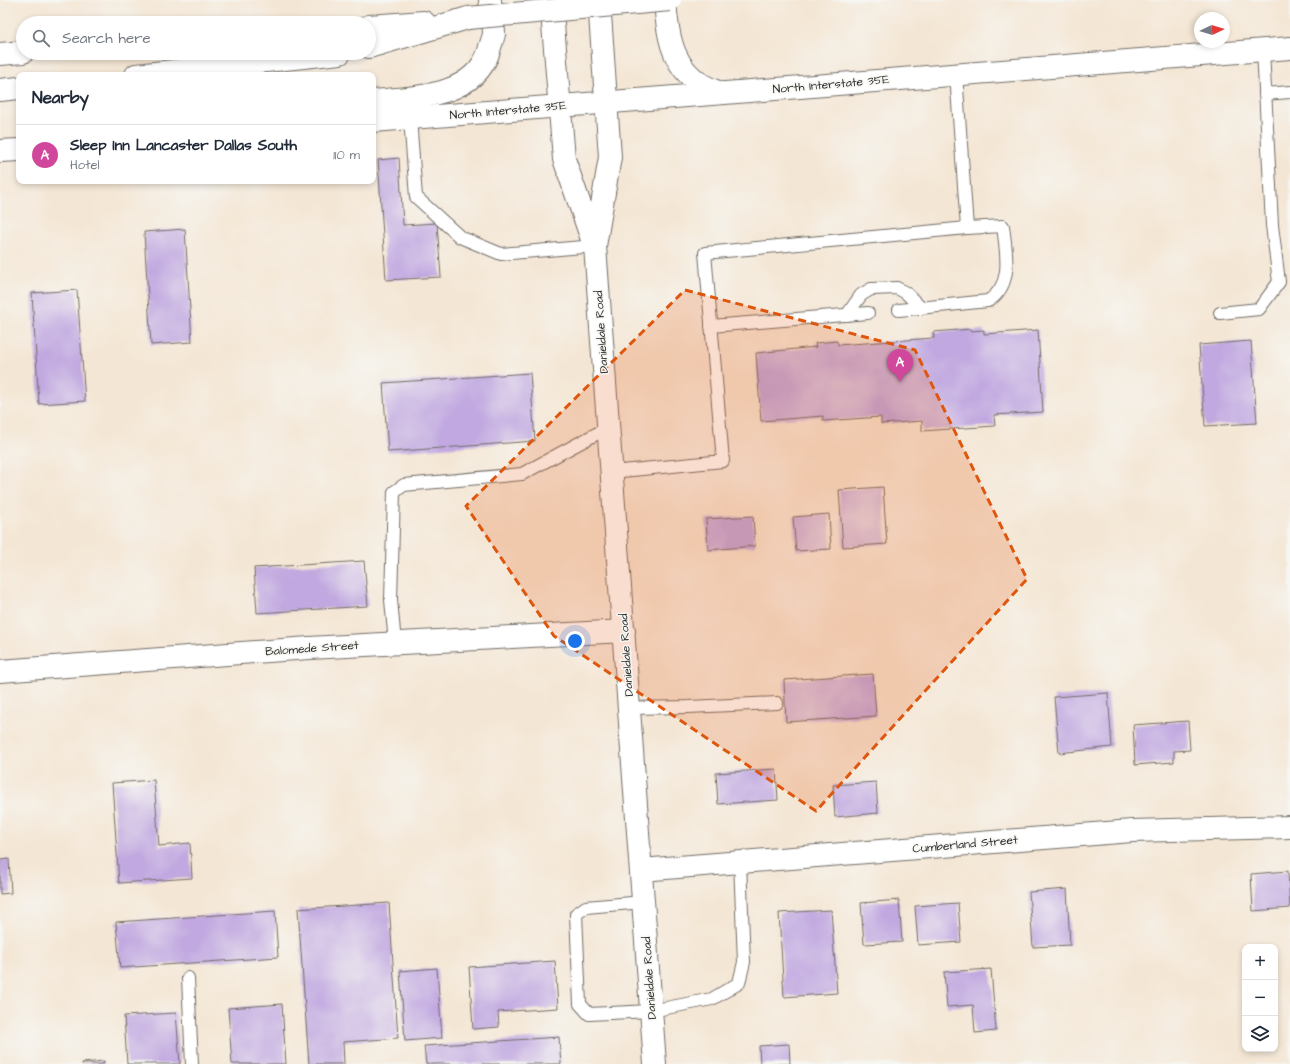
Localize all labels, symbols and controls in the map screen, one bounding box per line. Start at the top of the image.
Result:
north arrow [1194,12,1230,48]
search box [16,16,376,60]
icon: search [30,27,52,49]
text: Search here [62,28,151,49]
street label: North Interstate 35E [772,71,890,98]
text: Nearby [32,86,89,110]
street label: North Interstate 35E [449,97,567,124]
text: Sleep Inn Lancaster Dallas South [70,135,297,156]
text: A [41,146,49,164]
text: 110 m [333,146,360,164]
text: Hotel [70,156,100,174]
street label: Danieldale Road [590,290,613,374]
pin: A [887,349,913,382]
street label: Danieldale Road [615,613,638,697]
your location [565,631,585,651]
street label: Balomede Street [265,637,359,660]
street label: Cumberland Street [912,831,1019,858]
street label: Danieldale Road [638,936,661,1020]
map controls [1242,944,1278,1052]
button: + [1242,944,1278,980]
button: − [1242,980,1278,1016]
button: layers [1242,1016,1278,1052]

